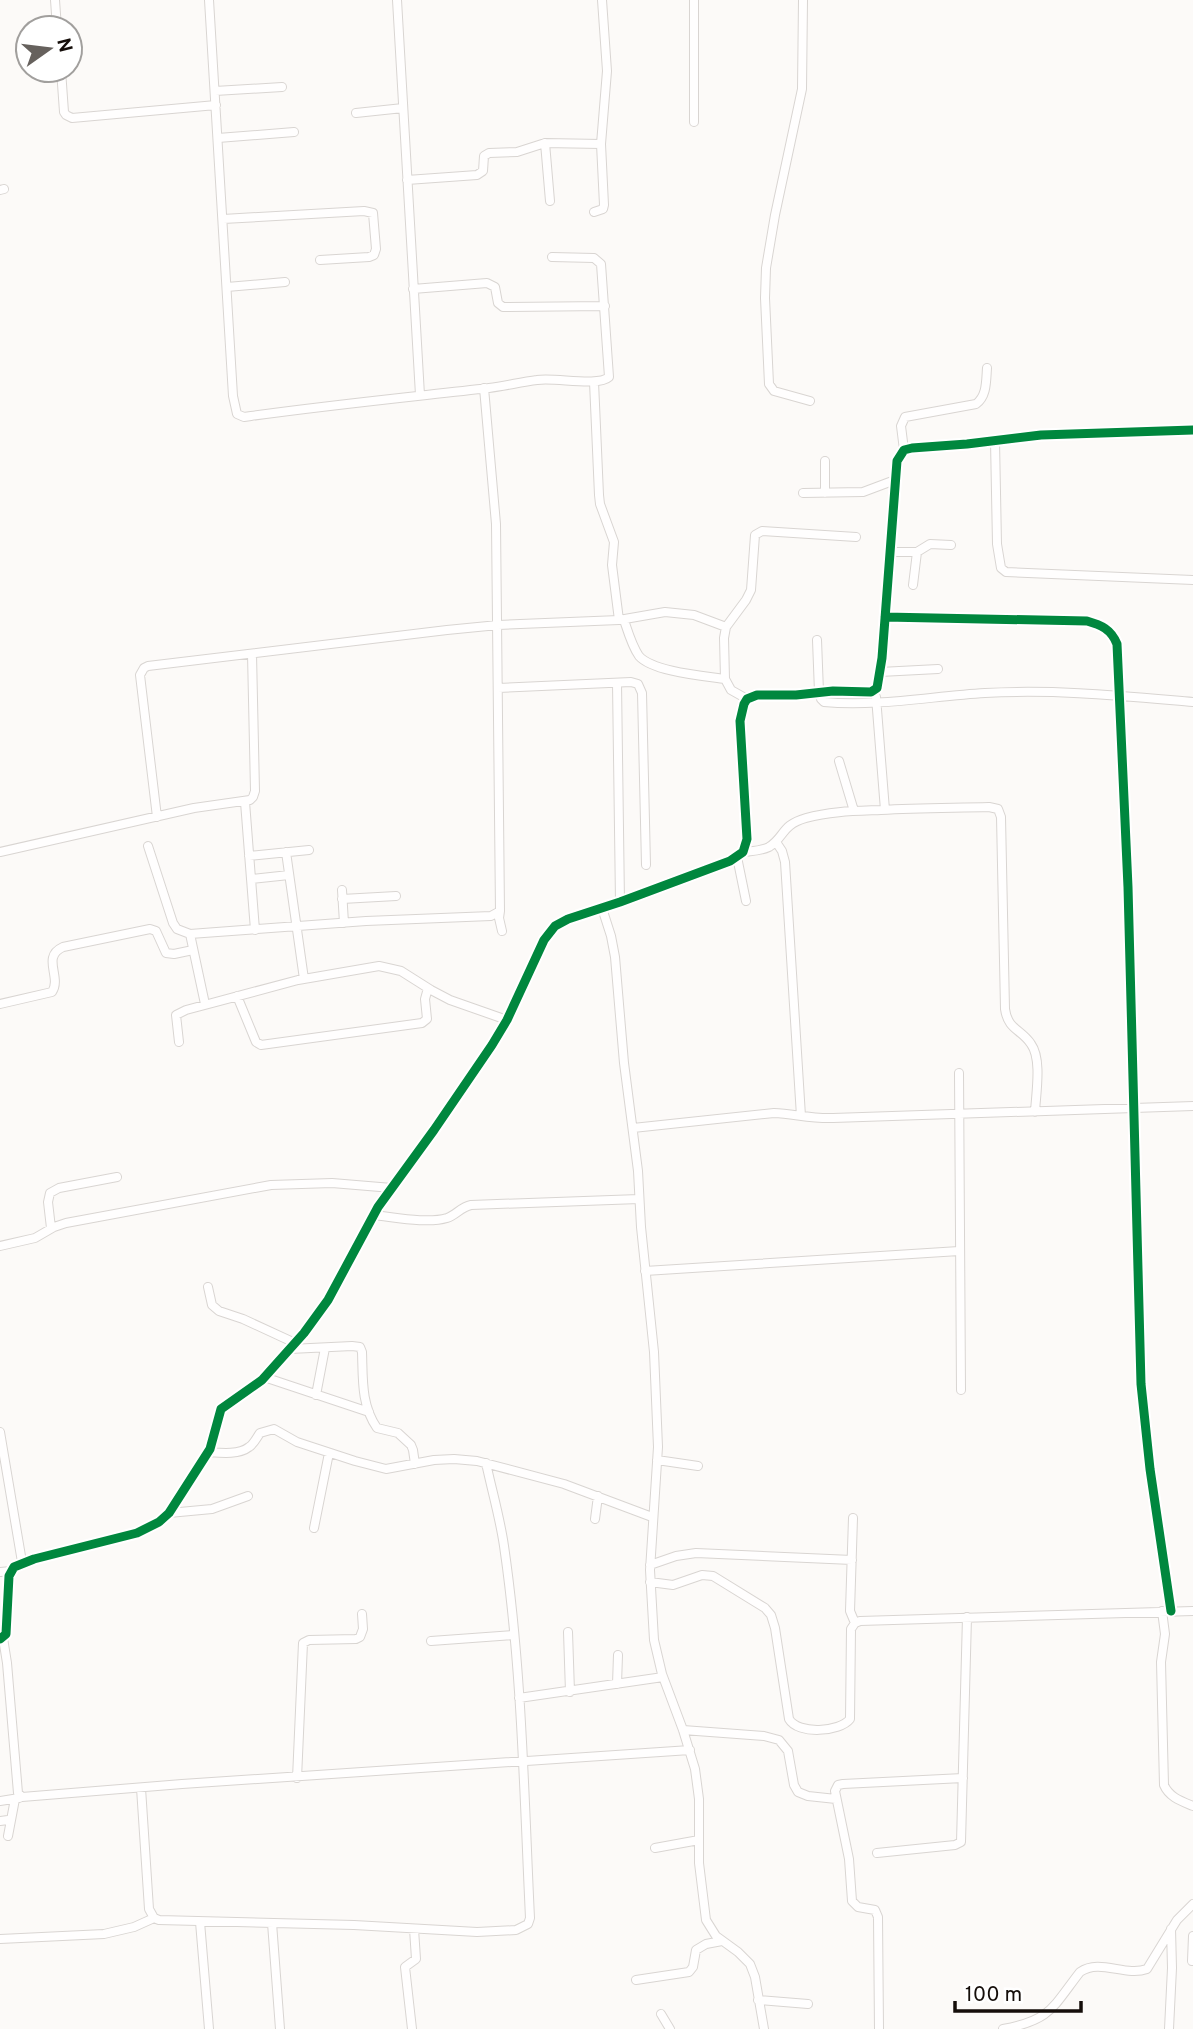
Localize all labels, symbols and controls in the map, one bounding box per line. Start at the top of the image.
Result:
north arrow [14,14,84,84]
text: N [50,36,77,55]
scale bar [955,1969,1081,2013]
text: 100 m [965,1982,1022,2009]

